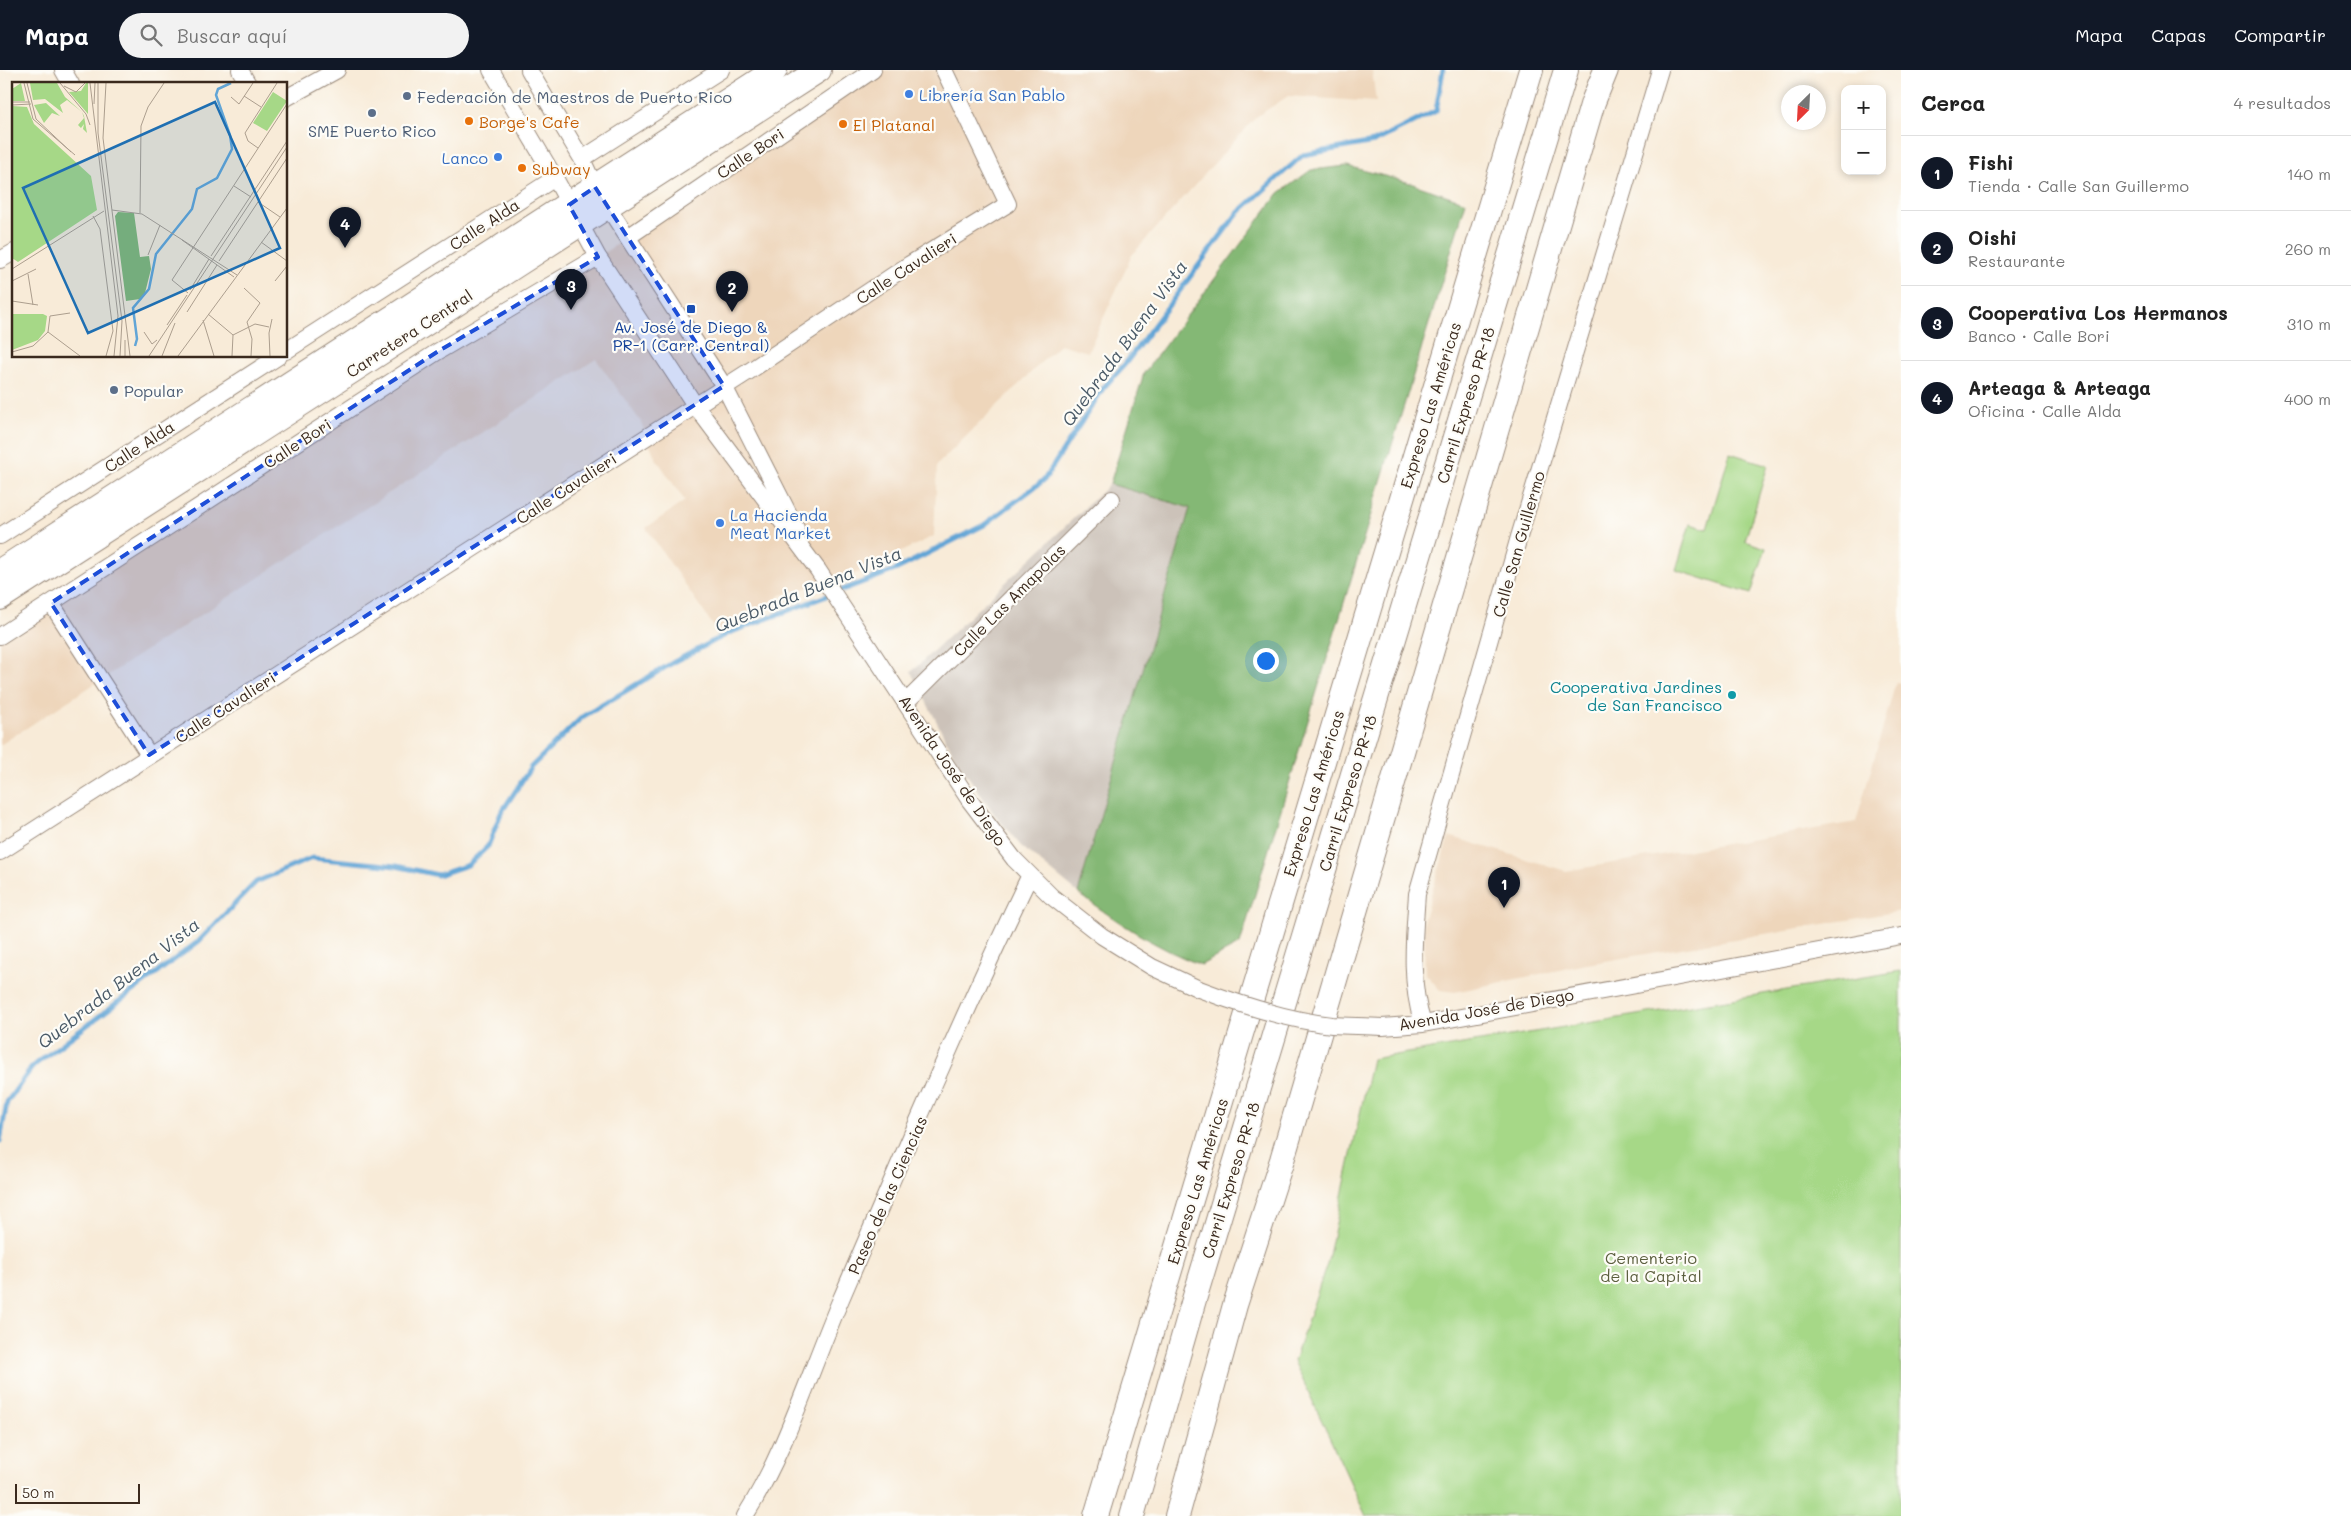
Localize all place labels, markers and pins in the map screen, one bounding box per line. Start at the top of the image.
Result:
place label: Librería San Pablo [919,84,1065,105]
place label: Federación de Maestros de Puerto Rico [417,86,732,107]
marker: Librería San Pablo [903,88,915,100]
marker: Federación de Maestros de Puerto Rico [401,90,413,102]
marker: SME Puerto Rico [366,107,378,119]
place label: Borge's Cafe [479,111,580,132]
place label: El Platanal [853,114,935,135]
marker: Borge's Cafe [463,115,475,127]
marker: El Platanal [837,118,849,130]
place label: SME Puerto Rico [308,120,436,141]
place label: Lanco [442,147,488,168]
marker: Lanco [492,151,504,163]
place label: Subway [532,158,591,179]
marker: Subway [516,162,528,174]
pin: 4 [329,207,361,248]
pin: 3 [555,269,587,310]
pin: 2 [716,271,748,312]
marker: Av. José de Diego & PR-1 (Carr. Central) [685,303,697,315]
place label: Av. José de Diego & PR-1 (Carr. Central) [613,316,769,355]
place label: Popular [124,380,184,401]
marker: Popular [108,384,120,396]
place label: La Hacienda Meat Market [730,504,831,543]
marker: La Hacienda Meat Market [714,517,726,529]
place label: Cooperativa Jardines de San Francisco [1550,676,1722,715]
marker: Cooperativa Jardines de San Francisco [1726,689,1738,701]
pin: 1 [1488,867,1520,908]

